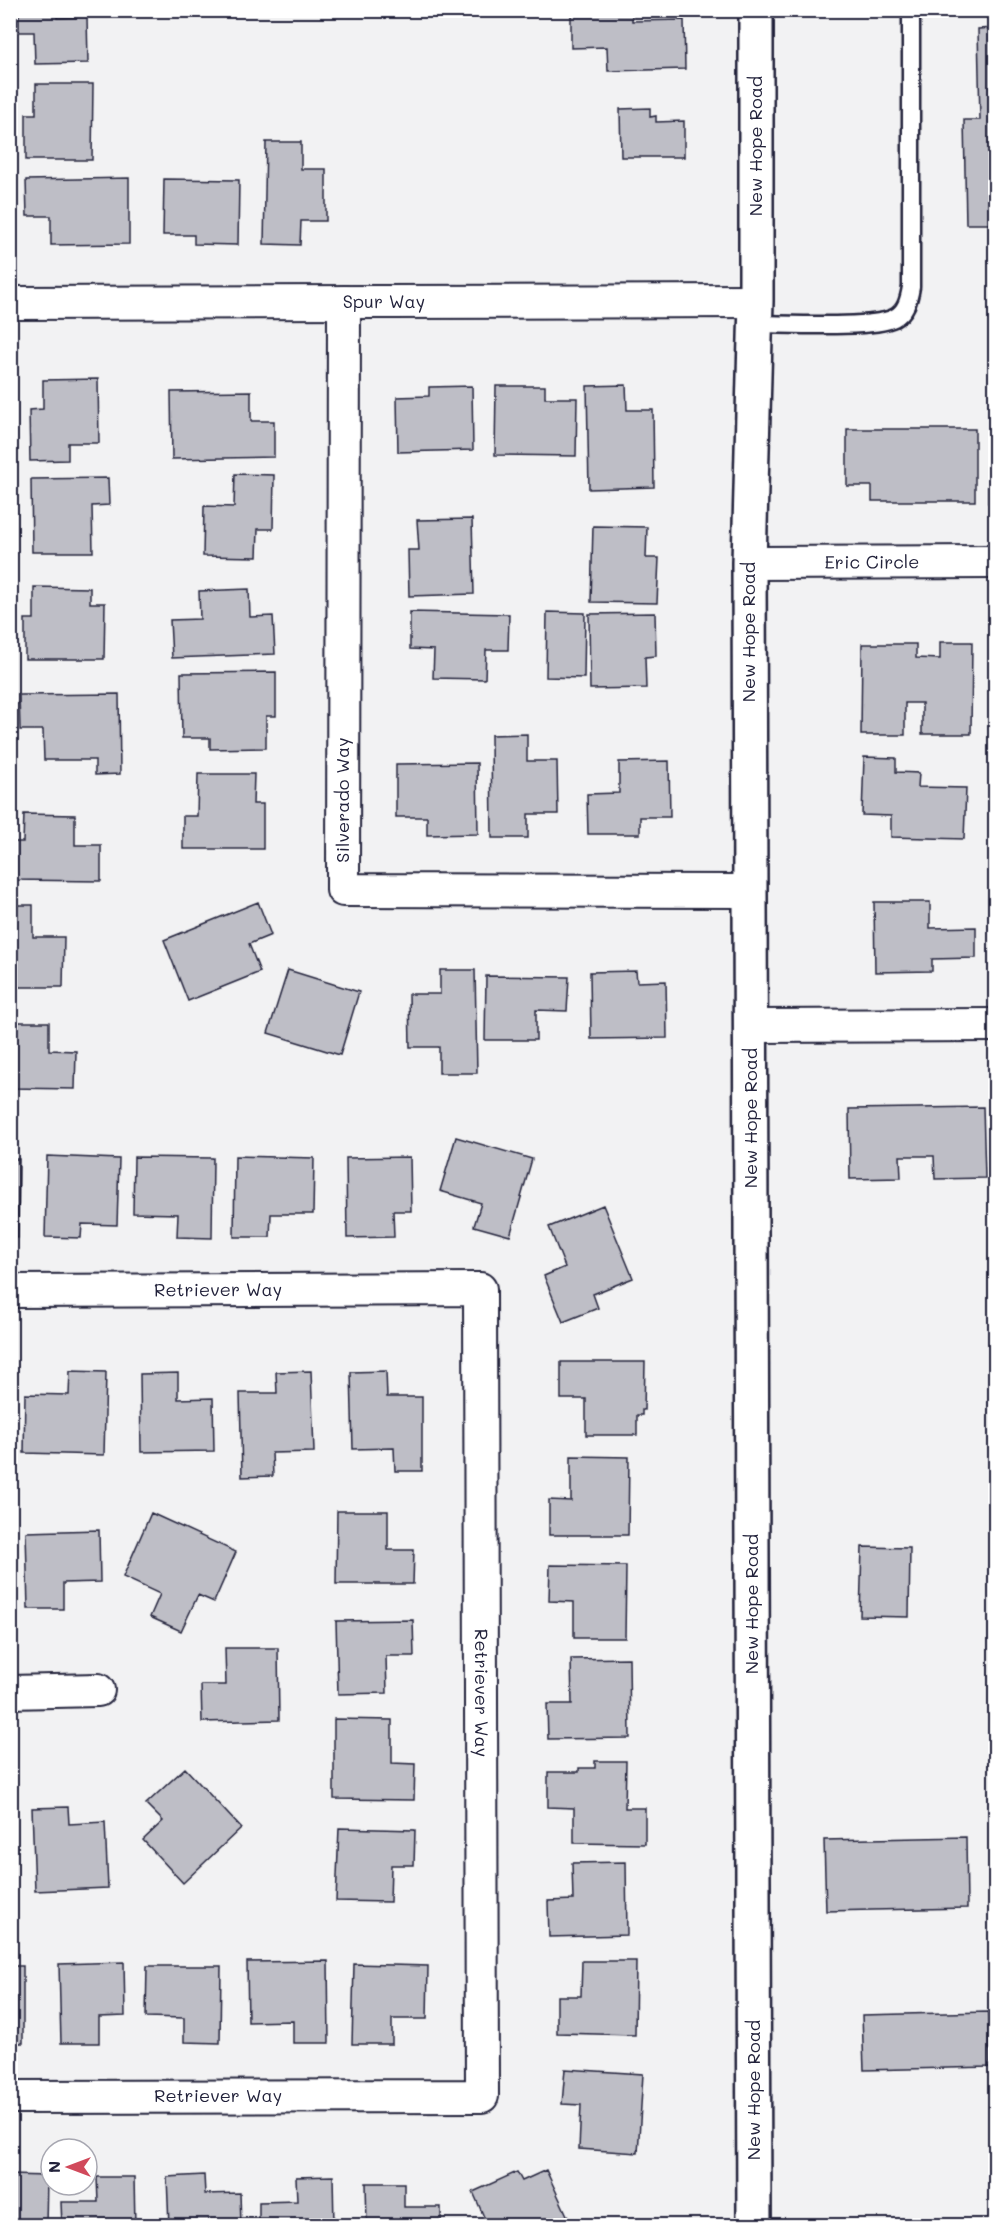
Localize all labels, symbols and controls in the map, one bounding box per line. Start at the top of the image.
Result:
street label: New Hope Road [743,76,767,216]
street label: Spur Way [343,289,425,313]
street label: Eric Circle [824,549,920,574]
street label: New Hope Road [736,562,760,702]
street label: Silverado Way [330,737,354,863]
street label: New Hope Road [738,1048,762,1188]
street label: Retriever Way [154,1277,282,1301]
street label: New Hope Road [739,1534,763,1674]
street label: Retriever Way [470,1629,494,1757]
street label: New Hope Road [741,2020,765,2160]
street label: Retriever Way [154,2083,282,2107]
north arrow [39,2137,99,2197]
text: N [43,2161,64,2173]

